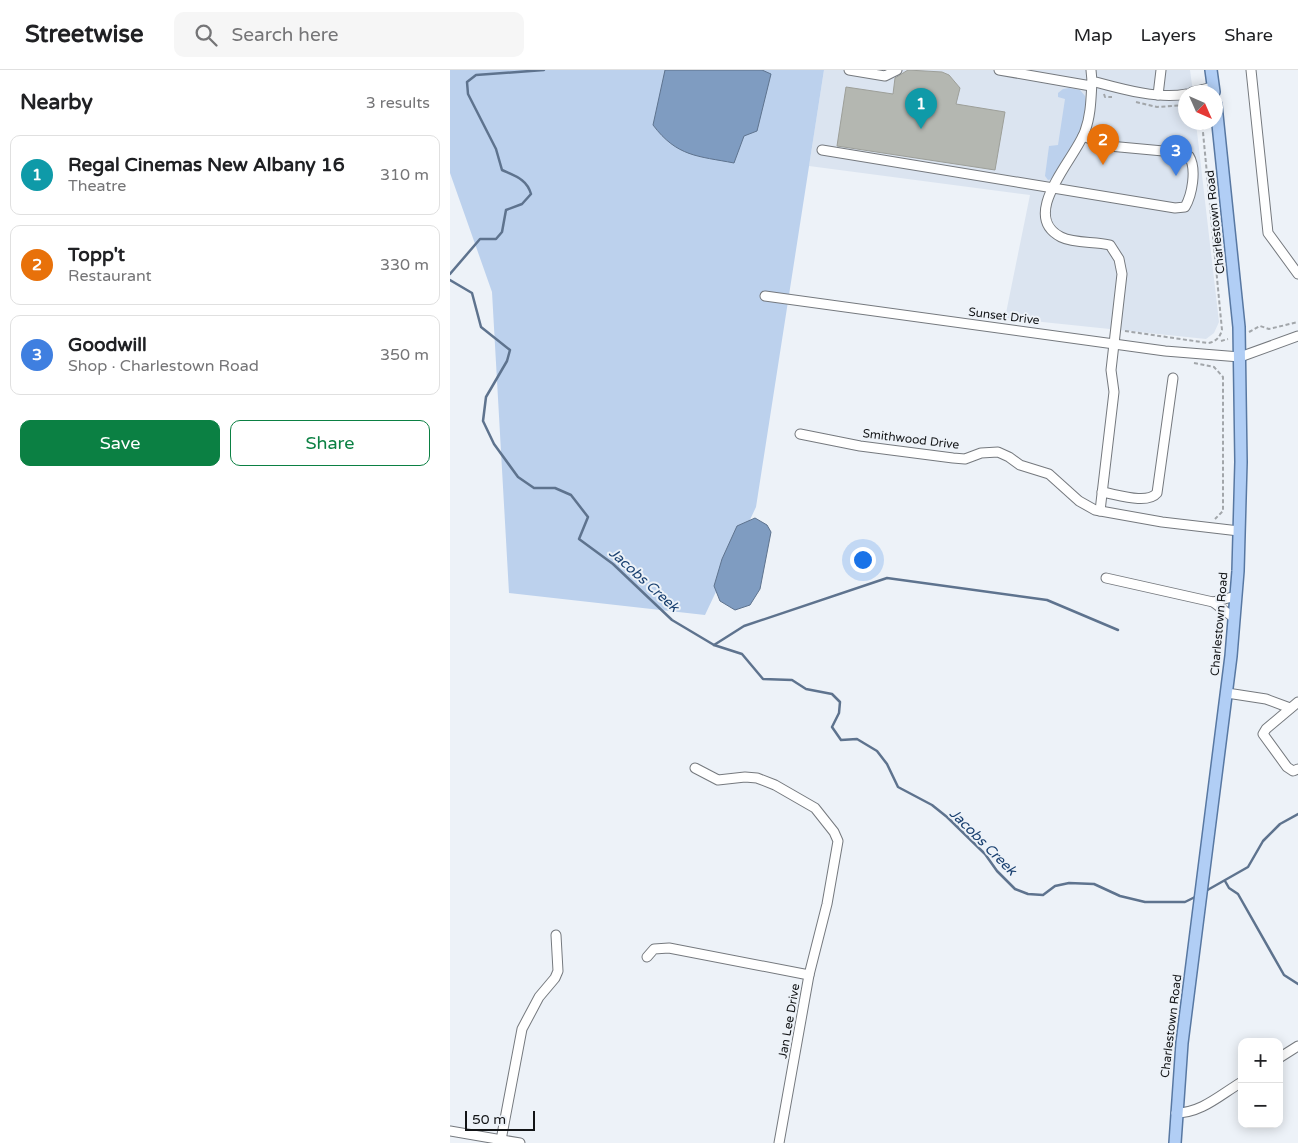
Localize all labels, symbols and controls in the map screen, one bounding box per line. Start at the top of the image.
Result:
search box [174,12,524,57]
text: Streetwise [25,20,144,49]
icon: search [192,21,220,49]
text: Search here [232,24,338,46]
text: Map [1074,24,1113,46]
text: Layers [1141,24,1196,46]
text: Share [1224,24,1273,46]
north arrow [1178,85,1223,130]
pin: 1 [905,88,937,129]
text: Nearby [20,90,93,115]
text: 3 results [366,93,430,113]
pin: 2 [1087,124,1119,165]
pin: 3 [1160,135,1192,176]
text: Regal Cinemas New Albany 16 [68,154,345,176]
text: 1 [32,165,42,185]
text: 310 m [380,165,429,185]
street label: Charlestown Road [1203,169,1227,275]
text: Theatre [68,176,126,196]
text: Topp't [68,244,125,266]
text: 2 [32,255,42,275]
text: 330 m [380,255,429,275]
text: Restaurant [68,266,152,286]
street label: Sunset Drive [968,305,1041,327]
text: Goodwill [68,334,147,356]
text: 3 [32,345,42,365]
text: 350 m [380,345,429,365]
text: Shop · Charlestown Road [68,356,259,376]
button: Save [20,420,220,466]
button: Share [230,420,430,466]
street label: Smithwood Drive [862,426,960,452]
water label: Jacobs Creek [606,544,683,617]
your location [850,547,876,573]
street label: Charlestown Road [1207,571,1231,677]
water label: Jacobs Creek [946,805,1021,880]
street label: Charlestown Road [1158,973,1184,1079]
street label: Jan Lee Drive [776,982,803,1060]
map controls [1238,1038,1283,1128]
button: + [1238,1038,1283,1083]
button: − [1238,1083,1283,1128]
scale bar [465,1108,535,1131]
text: 50 m [472,1111,506,1128]

